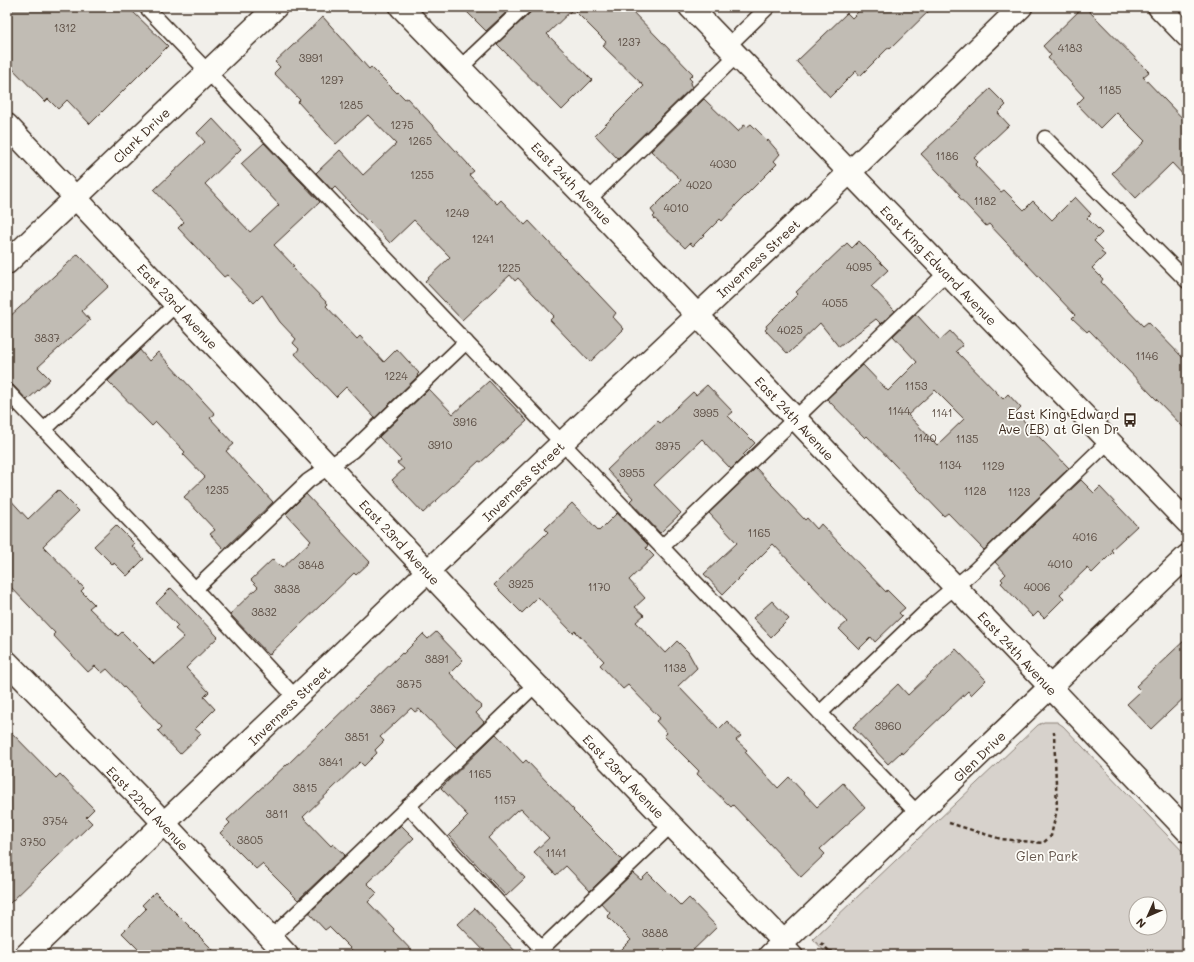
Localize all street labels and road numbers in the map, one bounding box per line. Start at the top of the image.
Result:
street label: Clark Drive [109,104,173,166]
street label: East 24th Avenue [528,138,616,228]
street label: East King Edward Avenue [877,201,1001,329]
street label: Inverness Street [713,215,803,301]
street label: East 23rd Avenue [134,260,222,352]
street label: East 24th Avenue [752,372,838,464]
street label: Inverness Street [478,437,568,525]
street label: East 23rd Avenue [356,496,444,588]
street label: East 24th Avenue [975,607,1061,699]
street label: Inverness Street [244,661,334,749]
street label: Glen Drive [949,727,1009,785]
street label: East 23rd Avenue [580,730,668,822]
street label: East 22nd Avenue [103,762,193,854]

